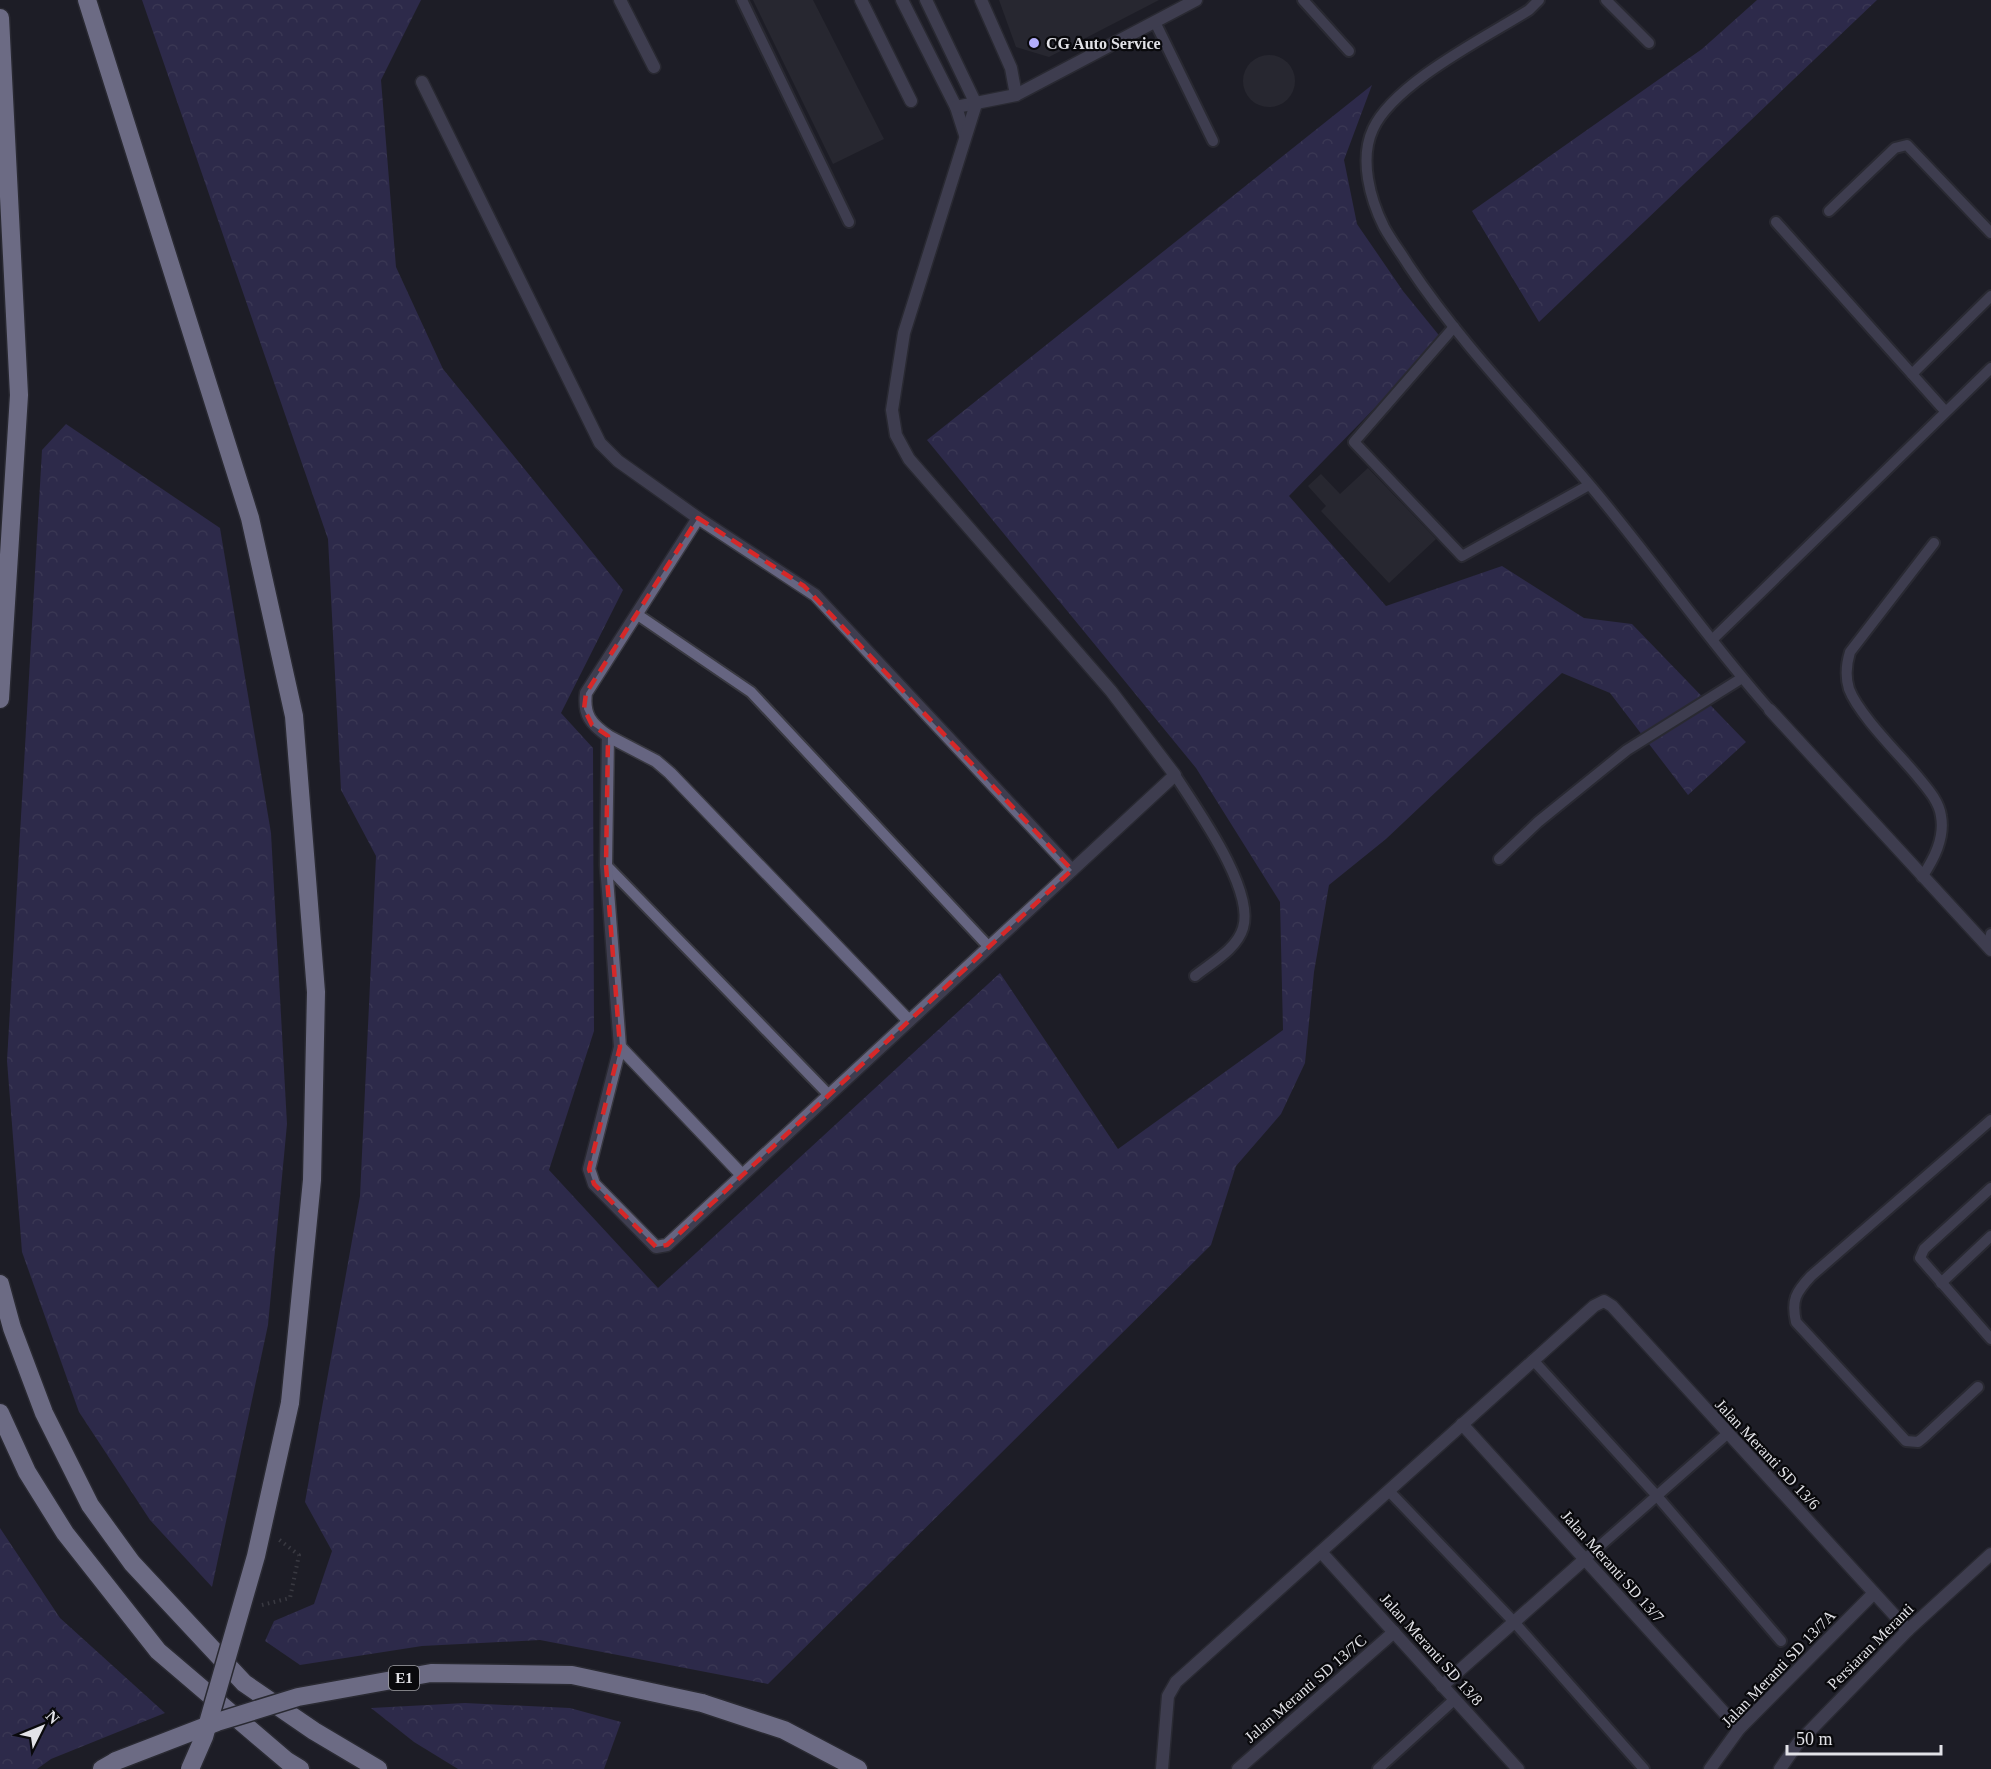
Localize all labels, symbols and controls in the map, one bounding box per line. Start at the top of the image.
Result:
place label: CG Auto Service [1046,35,1161,52]
marker: CG Auto Service [1027,36,1041,50]
street label: Jalan Meranti SD 13/6 [1712,1396,1823,1513]
street label: Jalan Meranti SD 13/7 [1558,1507,1667,1626]
street label: Jalan Meranti SD 13/8 [1377,1590,1486,1709]
street label: Persiaran Meranti [1824,1600,1917,1693]
street label: Jalan Meranti SD 13/7A [1718,1606,1839,1730]
street label: Jalan Meranti SD 13/7C [1241,1631,1369,1746]
road number: E1 [389,1666,419,1690]
north arrow [12,1697,72,1757]
text: N [42,1707,63,1727]
scale bar [1787,1718,1942,1756]
text: 50 m [1796,1729,1833,1749]

